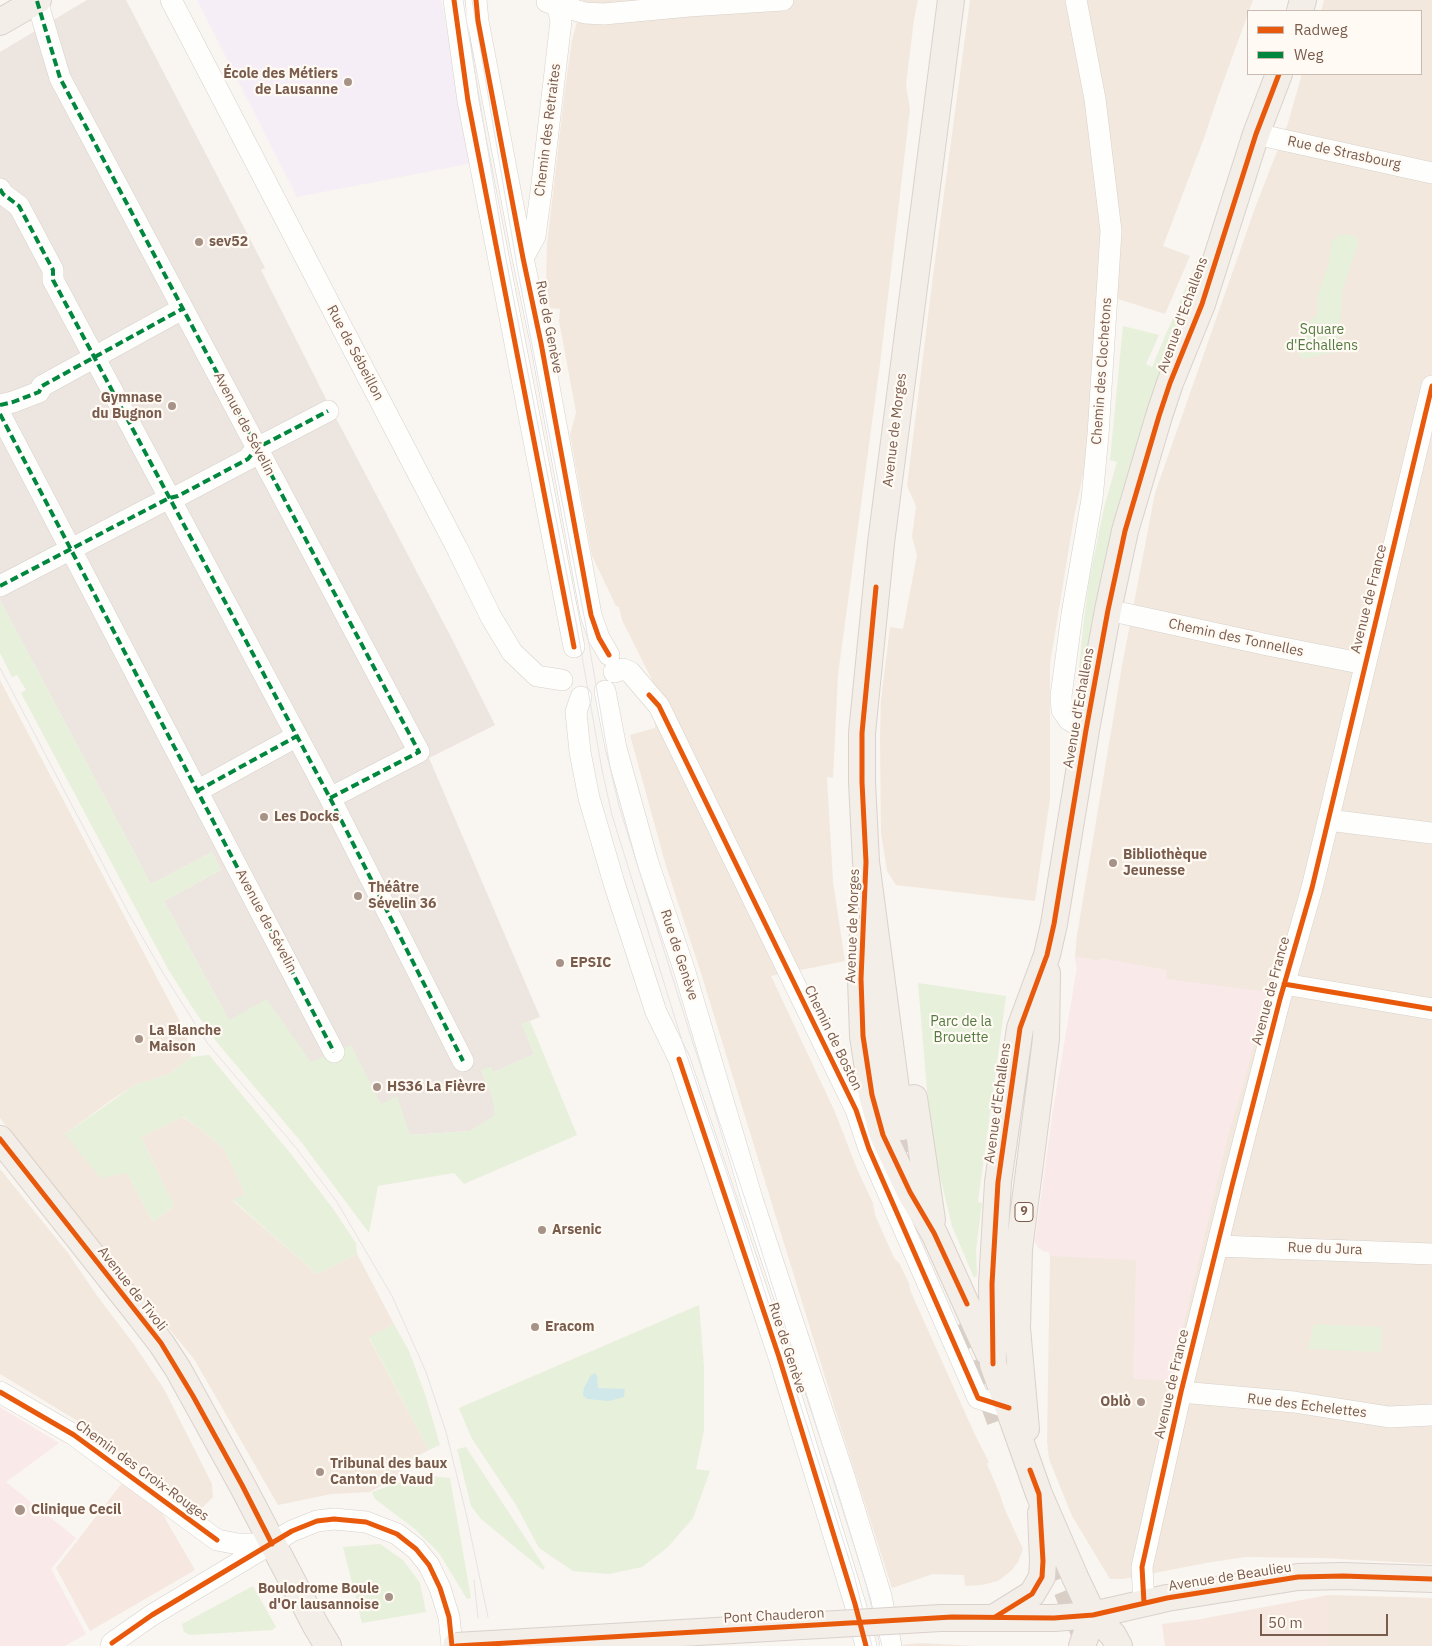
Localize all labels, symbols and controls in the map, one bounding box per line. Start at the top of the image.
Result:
legend [1247,10,1422,75]
text: Radweg [1294,20,1348,39]
text: Weg [1294,45,1323,64]
street label: Chemin des Retraites [531,62,565,198]
place label: École des Métiers de Lausanne [223,66,338,98]
marker: École des Métiers de Lausanne [342,76,354,88]
street label: Rue de Strasbourg [1286,133,1402,173]
place label: sev52 [209,234,248,250]
marker: sev52 [193,236,205,248]
street label: Avenue d'Echallens [1154,255,1212,375]
street label: Rue de Genève [532,279,566,375]
street label: Chemin des Clochetons [1088,297,1116,445]
street label: Rue de Sébeillon [323,302,387,404]
park label: Square d'Echallens [1286,322,1358,354]
street label: Avenue de Sévelin [210,369,278,479]
street label: Avenue de Morges [880,372,910,488]
place label: Gymnase du Bugnon [92,390,162,422]
marker: Gymnase du Bugnon [166,400,178,412]
street label: Avenue de France [1347,543,1391,655]
street label: Chemin des Tonnelles [1167,615,1305,661]
street label: Avenue d'Echallens [1060,646,1098,770]
place label: Les Docks [274,809,339,825]
marker: Les Docks [258,811,270,823]
place label: Bibliothèque Jeunesse [1123,847,1207,880]
marker: Bibliothèque Jeunesse [1107,857,1119,869]
street label: Avenue de Sévelin [232,866,300,976]
street label: Avenue de Morges [843,868,863,984]
place label: Théâtre Sévelin 36 [368,880,436,912]
marker: Théâtre Sévelin 36 [352,890,364,902]
street label: Rue de Genève [656,908,702,1002]
street label: Avenue de France [1248,935,1294,1047]
place label: EPSIC [570,955,611,971]
marker: EPSIC [554,957,566,969]
street label: Chemin de Boston [800,983,866,1093]
park label: Parc de la Brouette [930,1014,992,1046]
place label: La Blanche Maison [149,1023,221,1056]
marker: La Blanche Maison [133,1033,145,1045]
street label: Avenue d'Echallens [981,1041,1015,1165]
place label: HS36 La Fièvre [387,1079,486,1095]
marker: HS36 La Fièvre [371,1081,383,1093]
road number: 9 [1015,1202,1033,1222]
place label: Arsenic [552,1222,602,1238]
marker: Arsenic [536,1224,548,1236]
street label: Rue du Jura [1287,1239,1363,1259]
street label: Avenue de Tivoli [94,1243,170,1335]
street label: Rue de Genève [764,1301,810,1395]
place label: Eracom [545,1319,595,1335]
marker: Eracom [529,1321,541,1333]
street label: Avenue de France [1151,1328,1193,1440]
street label: Rue des Echelettes [1246,1390,1368,1422]
place label: Oblò [1100,1394,1131,1410]
marker: Oblò [1135,1396,1147,1408]
street label: Chemin des Croix-Rouges [72,1417,212,1525]
place label: Tribunal des baux Canton de Vaud [330,1456,447,1488]
marker: Tribunal des baux Canton de Vaud [314,1466,326,1478]
place label: Clinique Cecil [31,1502,121,1518]
marker: Clinique Cecil [13,1503,27,1517]
street label: Avenue de Beaulieu [1167,1559,1293,1595]
place label: Boulodrome Boule d'Or lausannoise [258,1581,379,1614]
marker: Boulodrome Boule d'Or lausannoise [383,1591,395,1603]
scale bar [1262,1604,1390,1636]
street label: Pont Chauderon [723,1605,825,1627]
text: 50 m [1268,1613,1303,1632]

